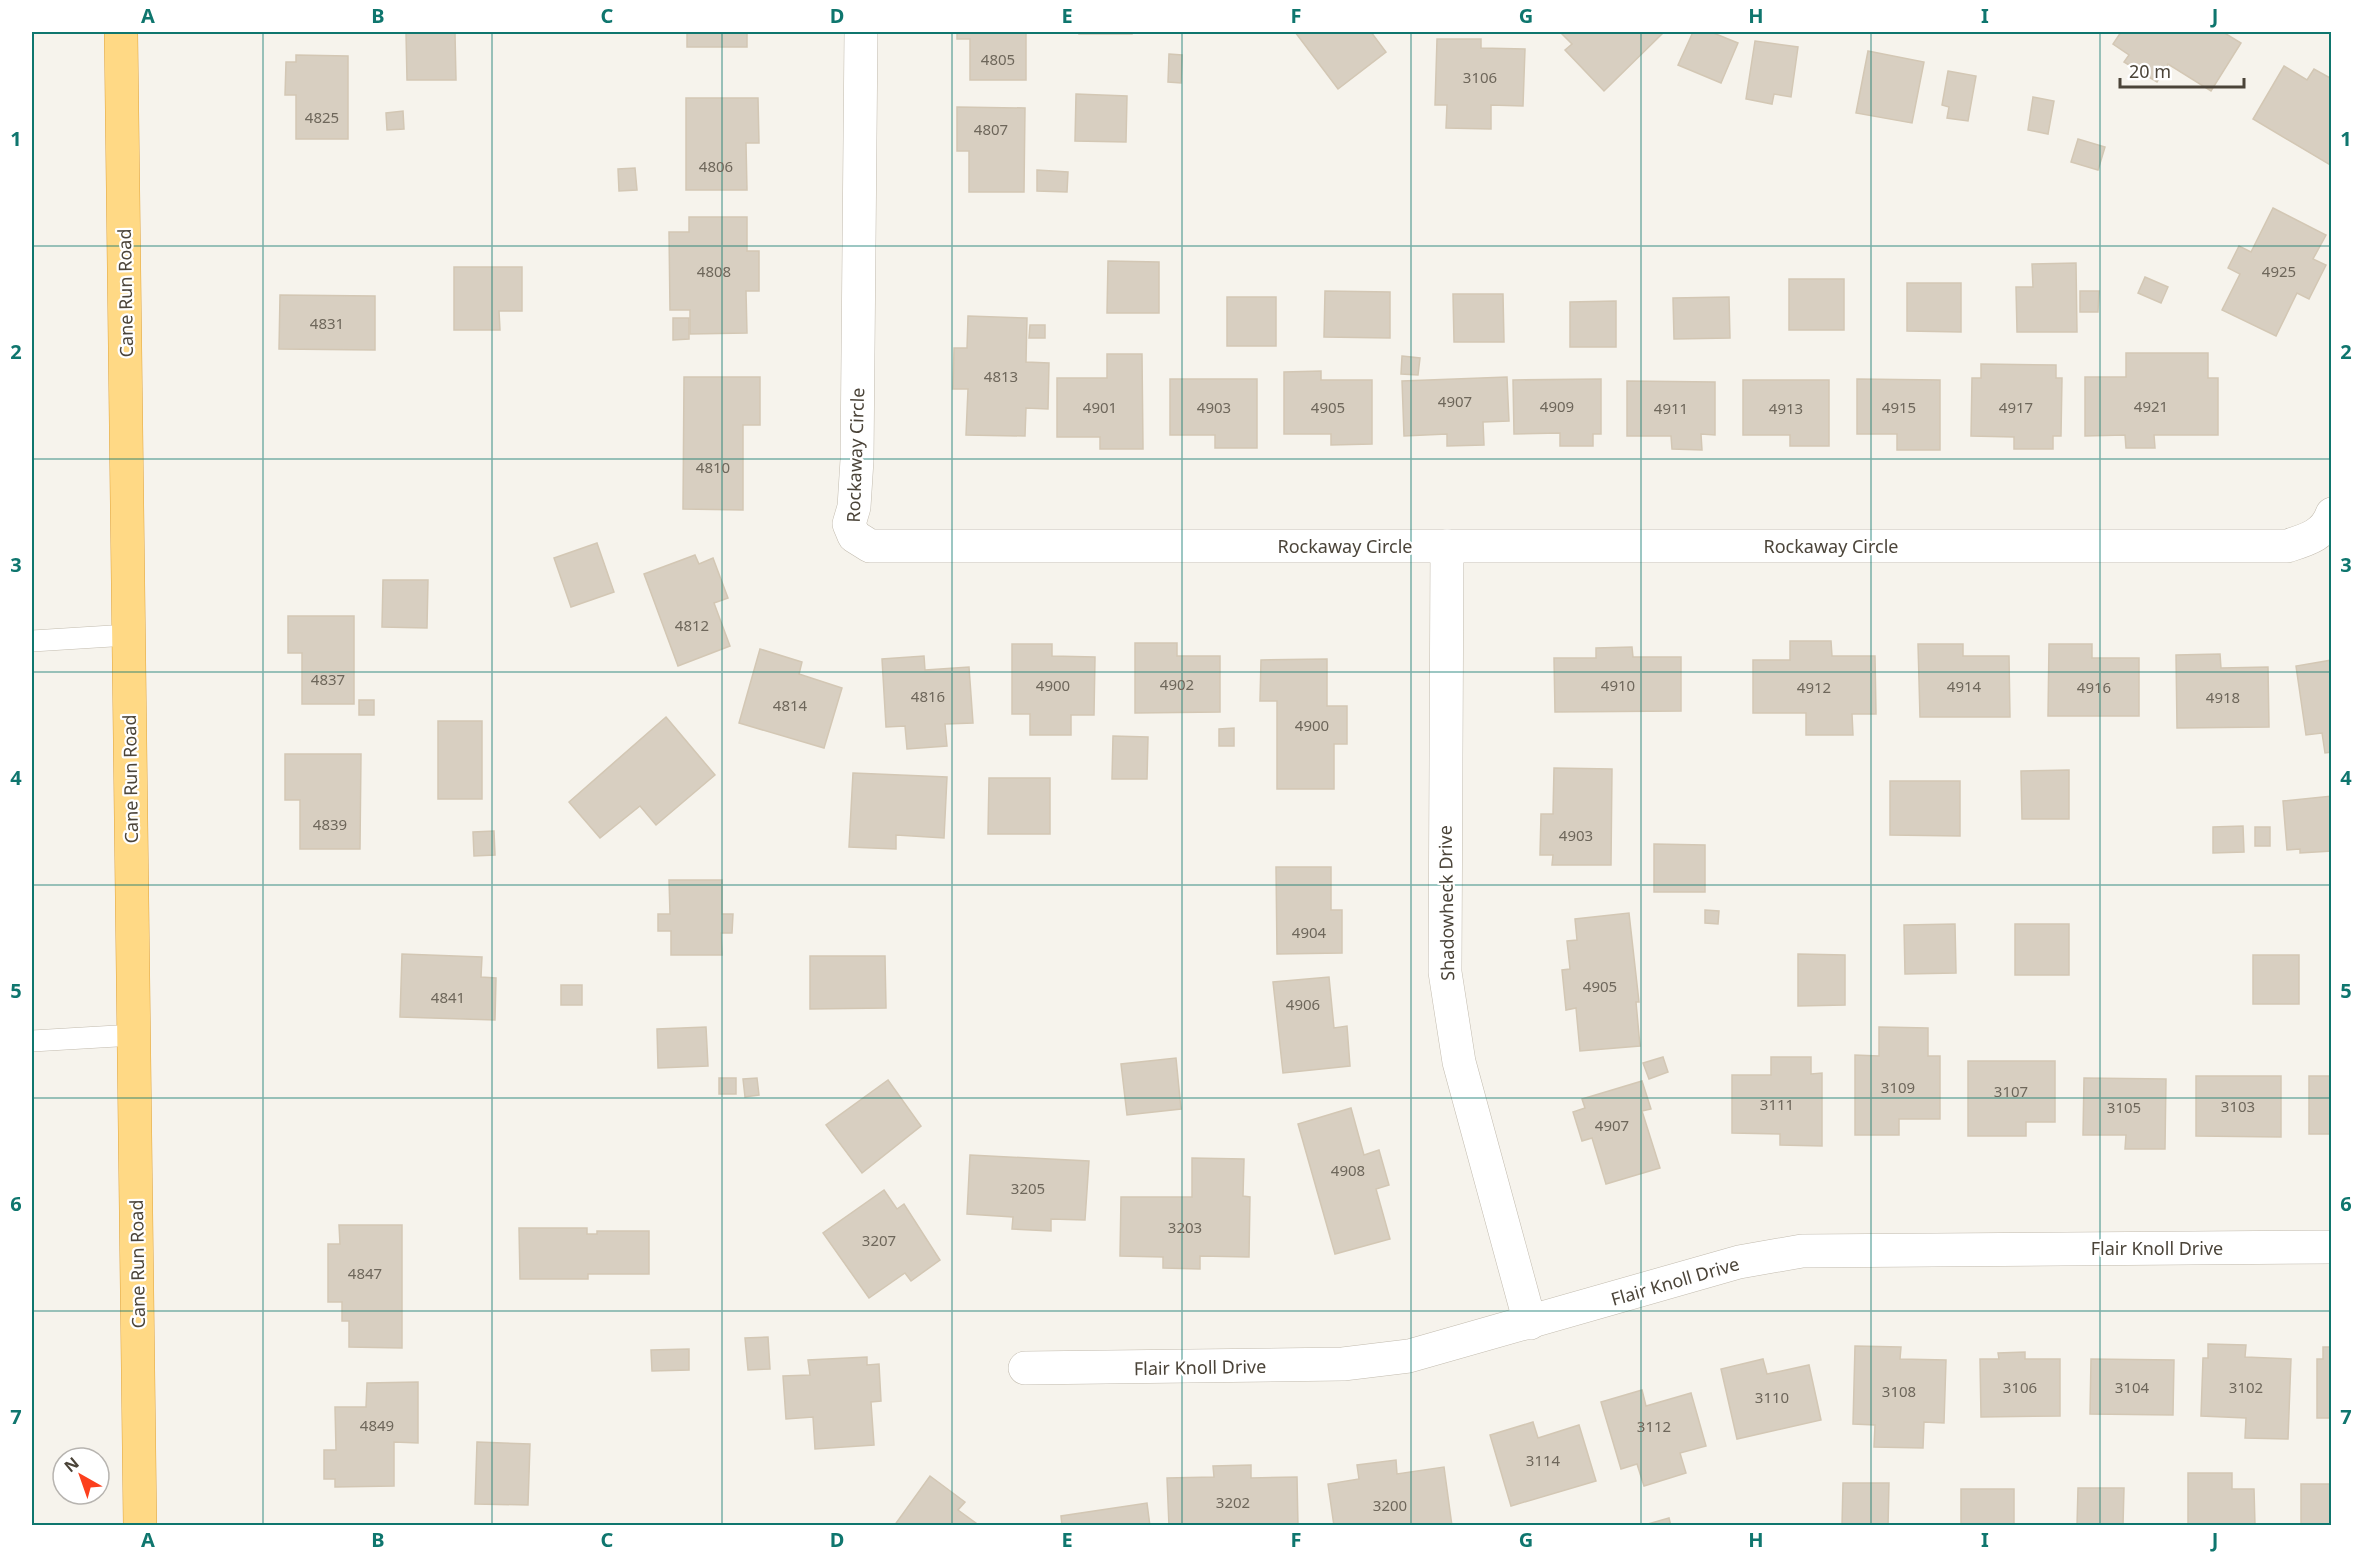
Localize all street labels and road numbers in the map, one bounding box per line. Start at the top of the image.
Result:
street label: Cane Run Road [112,228,138,358]
street label: Rockaway Circle [841,387,869,523]
street label: Rockaway Circle [1277,534,1413,558]
street label: Rockaway Circle [1763,534,1899,558]
street label: Cane Run Road [117,714,143,844]
street label: Shadowheck Drive [1433,825,1459,981]
street label: Cane Run Road [124,1199,150,1329]
street label: Flair Knoll Drive [2091,1236,2223,1260]
street label: Flair Knoll Drive [1608,1251,1742,1311]
street label: Flair Knoll Drive [1134,1354,1266,1380]

